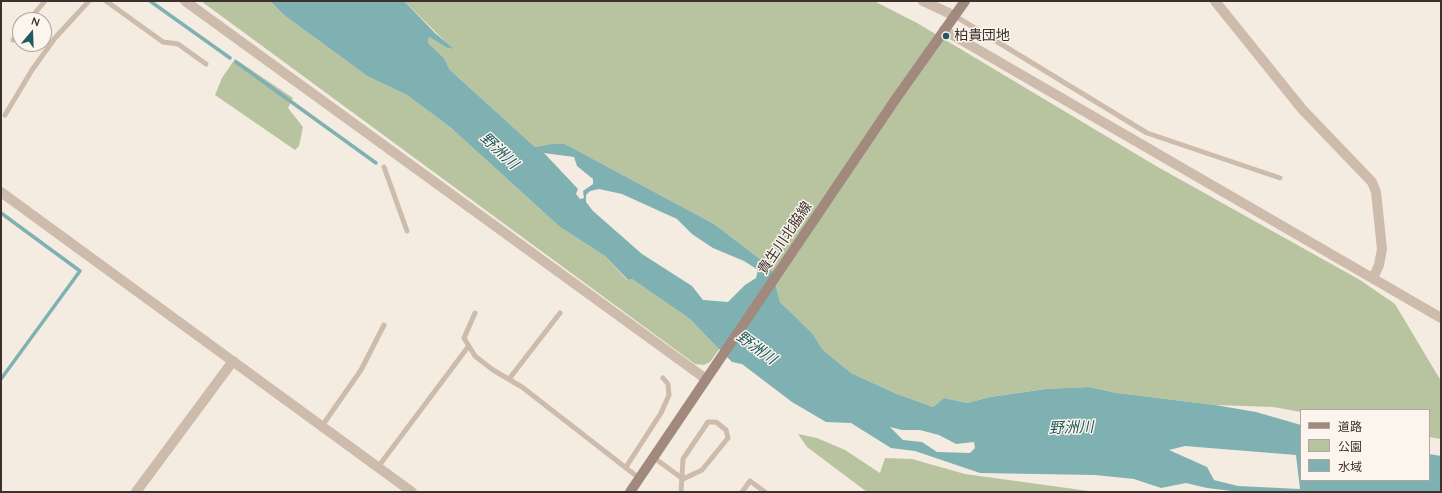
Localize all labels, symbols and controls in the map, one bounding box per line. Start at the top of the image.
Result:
north arrow [12,12,52,52]
text: N [29,14,42,30]
place label: 柏貴団地 [954,28,1010,44]
marker: 柏貴団地 [941,31,951,41]
water label: 野洲川 [476,129,522,173]
street label: 貴生川北脇線 [755,198,815,278]
water label: 野洲川 [733,327,779,369]
legend [1300,409,1430,481]
water label: 野洲川 [1048,418,1094,438]
text: 道路 [1338,419,1362,434]
text: 公園 [1338,439,1362,454]
text: 水域 [1338,459,1362,474]

